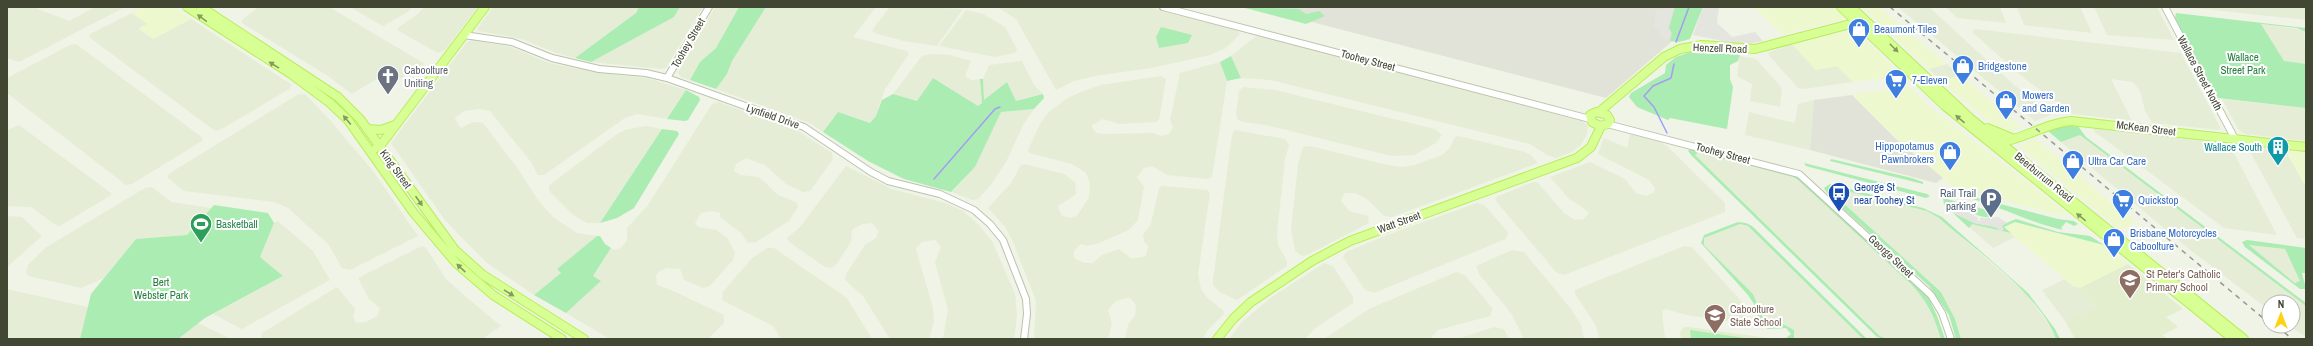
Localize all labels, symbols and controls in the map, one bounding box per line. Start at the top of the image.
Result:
one-way arrow [197,15,207,23]
street label: Toohey Street [668,15,708,71]
shop icon: Beaumont Tiles [1846,16,1872,49]
place label: Beaumont Tiles [1874,22,1937,36]
street label: Wallace Street North [2174,33,2226,113]
street label: Henzell Road [1693,40,1747,56]
one-way arrow [1889,43,1899,53]
street label: Toohey Street [1339,46,1397,74]
park label: Wallace Street Park [2220,50,2266,77]
shop icon: Bridgestone [1950,53,1976,86]
place label: Bridgestone [1978,59,2027,73]
one-way arrow [269,61,279,69]
church icon: Caboolture Uniting [375,63,401,96]
place label: Caboolture Uniting [404,63,448,90]
supermarket icon: 7-Eleven [1883,67,1909,100]
place label: 7-Eleven [1912,73,1948,87]
shop icon: Mowers and Garden [1993,88,2019,121]
place label: Mowers and Garden [2022,88,2070,115]
street label: Lynfield Drive [745,100,801,132]
one-way arrow [343,114,352,125]
one-way arrow [1955,114,1965,123]
street label: McKean Street [2116,117,2177,139]
building icon: Wallace South [2265,134,2291,167]
street label: Toohey Street [1694,139,1752,167]
place label: Hippopotamus Pawnbrokers [1875,139,1934,166]
shop icon: Hippopotamus Pawnbrokers [1937,139,1963,172]
place label: Wallace South [2204,140,2262,154]
street label: King Street [377,147,415,192]
shop icon: Ultra Car Care [2060,148,2086,181]
street label: Beerburrum Road [2012,149,2076,205]
place label: Ultra Car Care [2088,154,2146,168]
bus stop icon: George St near Toohey St [1826,180,1852,213]
place label: George St near Toohey St [1854,180,1915,207]
place label: Rail Trail parking [1940,186,1976,213]
parking icon: Rail Trail parking [1978,186,2004,219]
supermarket icon: Quickstop [2110,187,2136,220]
place label: Quickstop [2138,193,2179,207]
one-way arrow [415,196,423,206]
street label: Watt Street [1376,208,1423,236]
sports icon: Basketball [188,211,214,244]
one-way arrow [2076,213,2087,222]
place label: Basketball [216,217,258,231]
shop icon: Brisbane Motorcycles Caboolture [2101,226,2127,259]
place label: Brisbane Motorcycles Caboolture [2130,226,2217,253]
street label: George Street [1866,232,1917,281]
one-way arrow [456,264,467,273]
school or university icon: St Peter's Catholic Primary School [2117,267,2143,300]
place label: St Peter's Catholic Primary School [2146,267,2221,294]
park label: Bert Webster Park [134,275,189,302]
one-way arrow [503,289,515,296]
north arrow [2261,294,2301,334]
text: N [2278,297,2284,311]
school or university icon: Caboolture State School [1702,302,1728,335]
place label: Caboolture State School [1730,302,1781,329]

